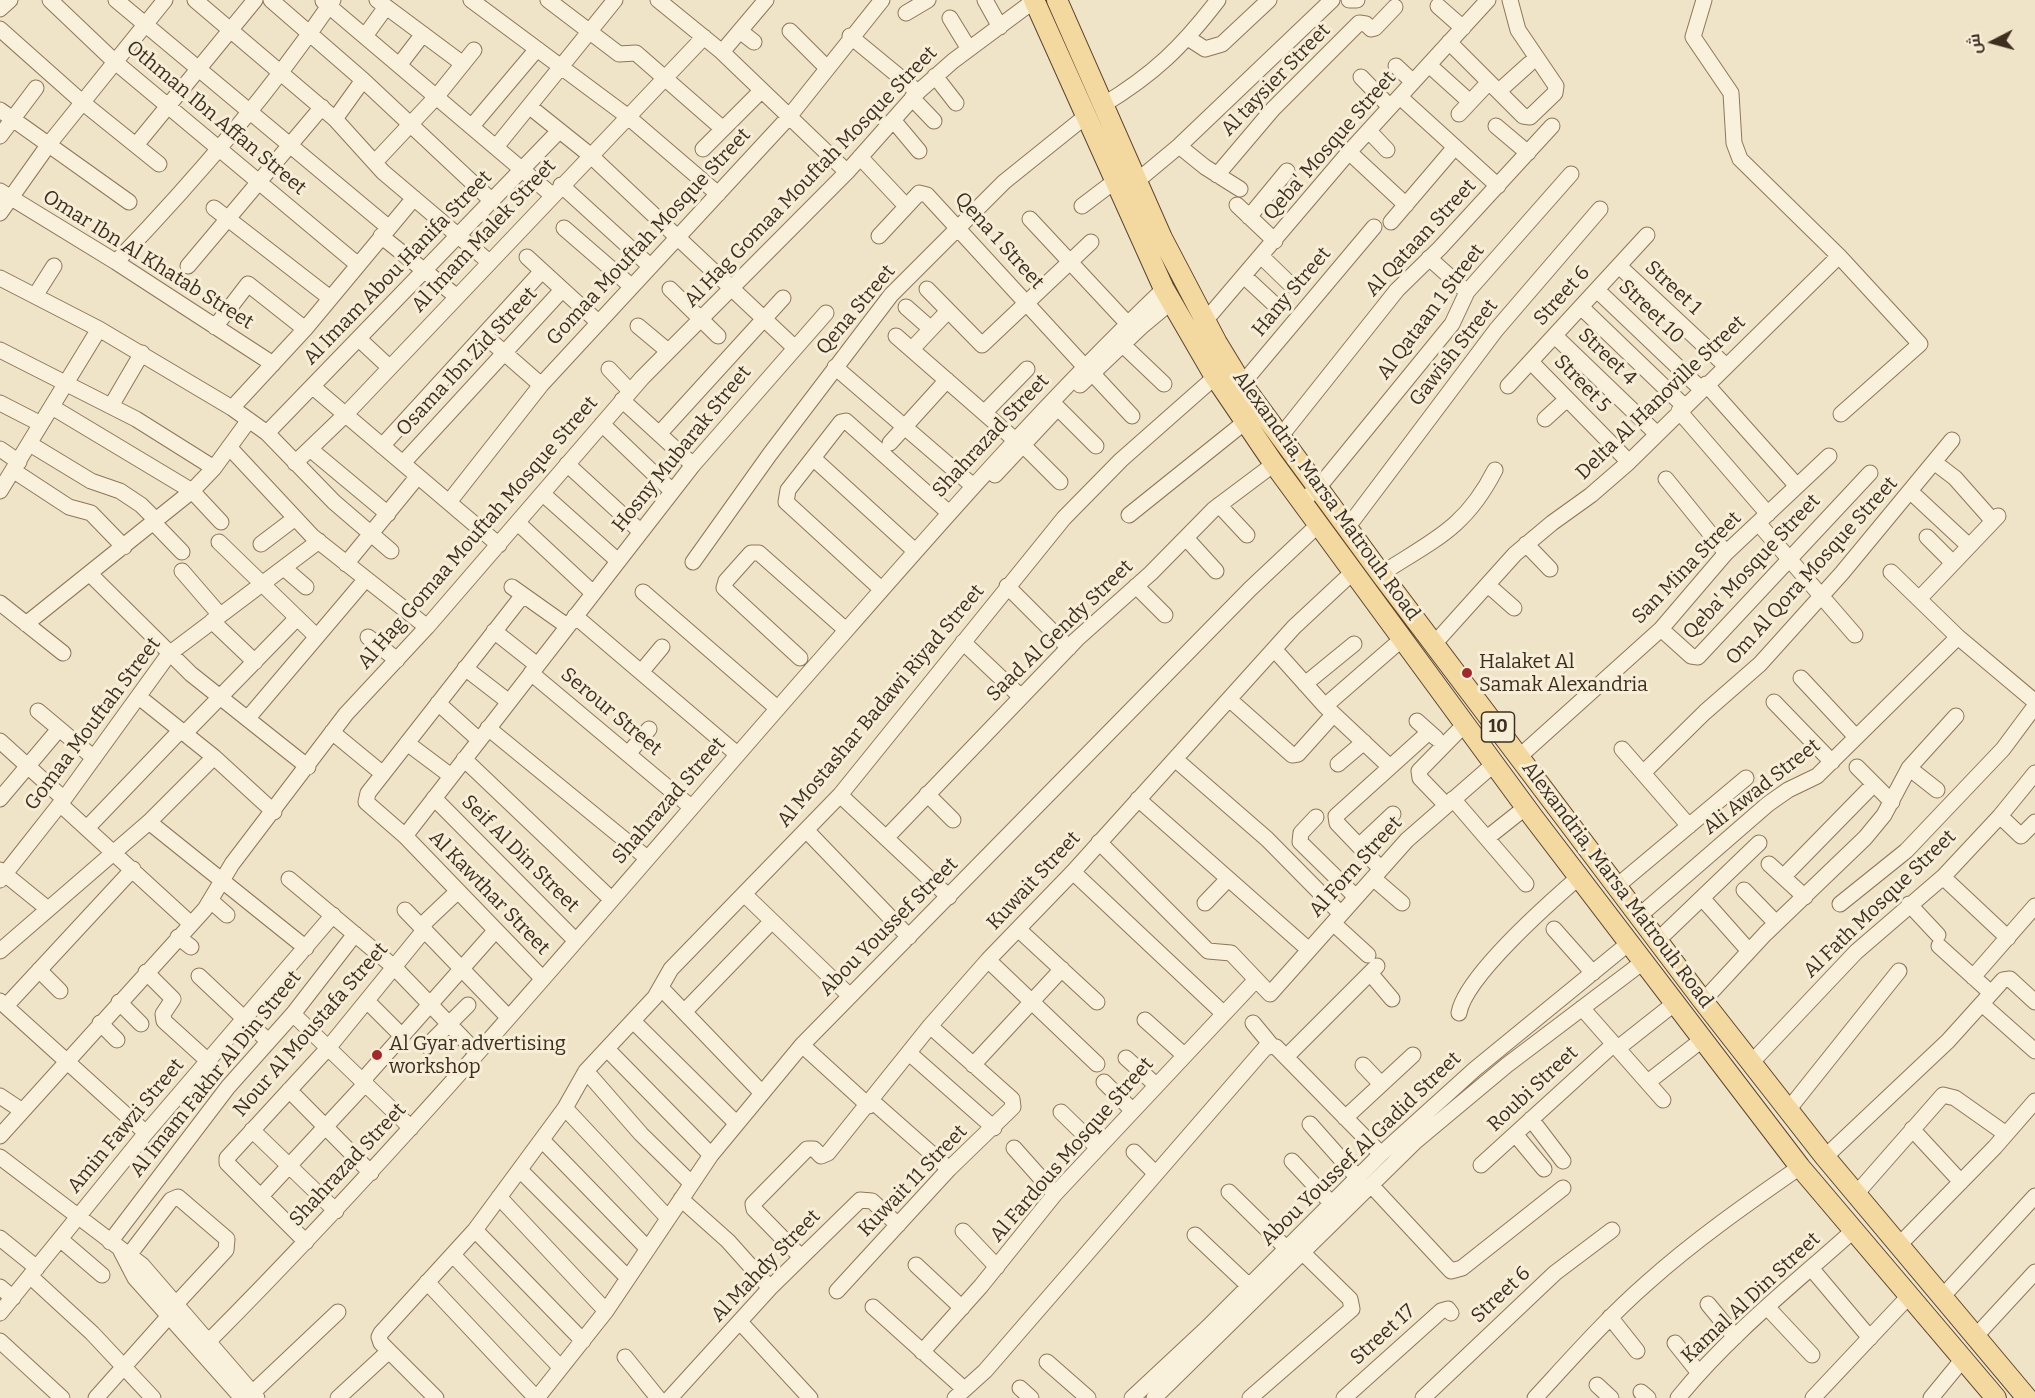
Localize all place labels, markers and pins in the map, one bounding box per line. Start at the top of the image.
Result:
place label: Halaket Al Samak Alexandria [1479,650,1648,697]
marker: Halaket Al Samak Alexandria [1460,666,1474,680]
place label: Al Gyar advertising workshop [389,1032,566,1079]
marker: Al Gyar advertising workshop [370,1048,384,1062]

